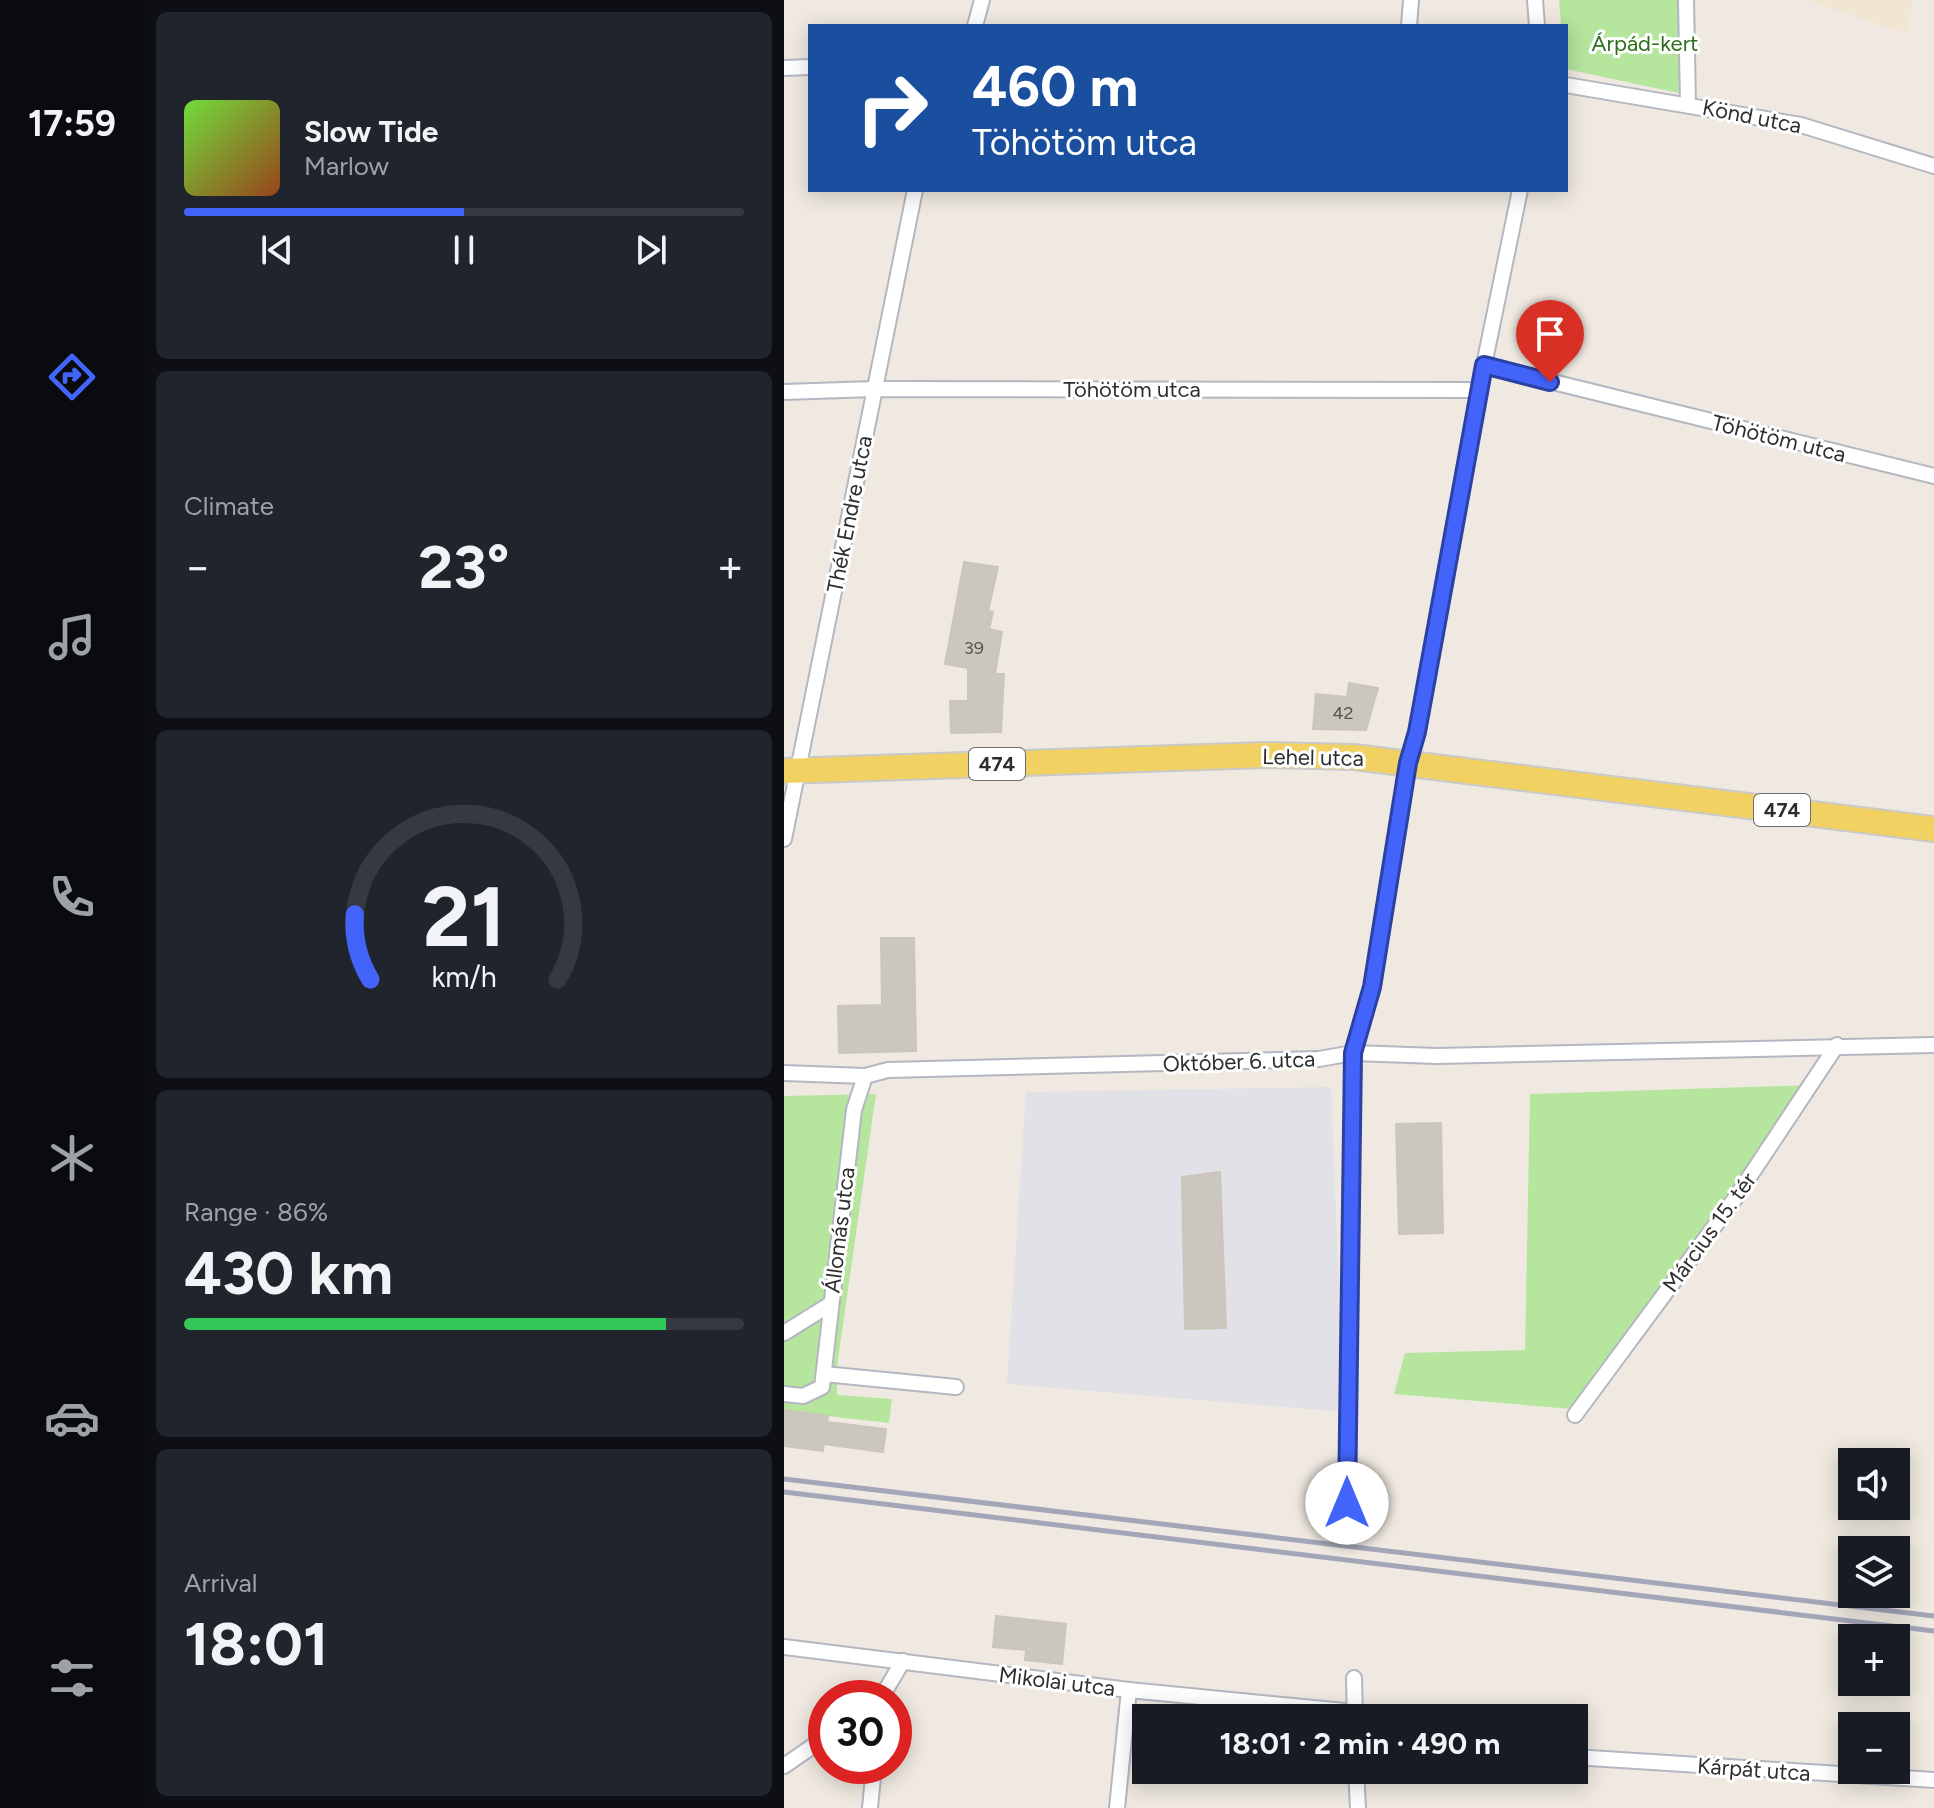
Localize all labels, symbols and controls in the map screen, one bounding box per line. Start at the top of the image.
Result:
park label: Árpád-kert [1592,30,1698,57]
text: 460 m [972,53,1138,120]
icon: right [840,56,944,160]
street label: Könd utca [1700,94,1804,139]
text: 17:59 [28,102,116,145]
text: Slow Tide [304,113,438,150]
text: Töhötöm utca [972,121,1197,164]
text: Marlow [304,150,389,182]
icon: previous [255,228,299,272]
icon: pause [442,228,486,272]
icon: next [629,228,673,272]
pin [1516,300,1584,382]
icon: arrive [1528,312,1572,356]
icon: directions [44,349,100,405]
street label: Töhötöm utca [1063,376,1201,403]
street label: Töhötöm utca [1709,409,1849,468]
street label: Thék Endre utca [821,433,878,595]
text: Climate [184,490,274,522]
text: 23° [419,531,509,603]
text: − [184,540,211,593]
text: + [717,540,744,593]
icon: music [44,609,100,665]
house number: 39 [964,637,984,659]
house number: 42 [1332,702,1354,724]
street label: Lehel utca [1262,743,1364,772]
road number: 474 [969,748,1025,780]
road number: 474 [1754,794,1810,826]
text: 21 [422,867,506,967]
icon: phone [44,869,100,925]
text: km/h [431,960,497,994]
street label: Október 6. utca [1162,1045,1316,1078]
icon: climate [44,1130,100,1186]
street label: Állomás utca [818,1166,861,1295]
street label: Március 15. tér [1657,1167,1762,1298]
text: Range · 86% [184,1196,328,1228]
text: 430 km [184,1237,393,1309]
icon: car [44,1390,100,1446]
map controls [1838,1448,1910,1784]
button: sound [1838,1448,1910,1520]
position arrow [1305,1461,1389,1545]
button: layers [1838,1536,1910,1608]
text: Arrival [184,1567,257,1599]
text: 18:01 [184,1608,328,1680]
button: + [1838,1624,1910,1696]
icon: filters [44,1650,100,1706]
street label: Mikolai utca [997,1661,1117,1702]
speed limit sign: 30 [808,1680,912,1784]
button: − [1838,1712,1910,1784]
text: 18:01 · 2 min · 490 m [1219,1725,1501,1762]
street label: Kárpát utca [1696,1752,1812,1787]

